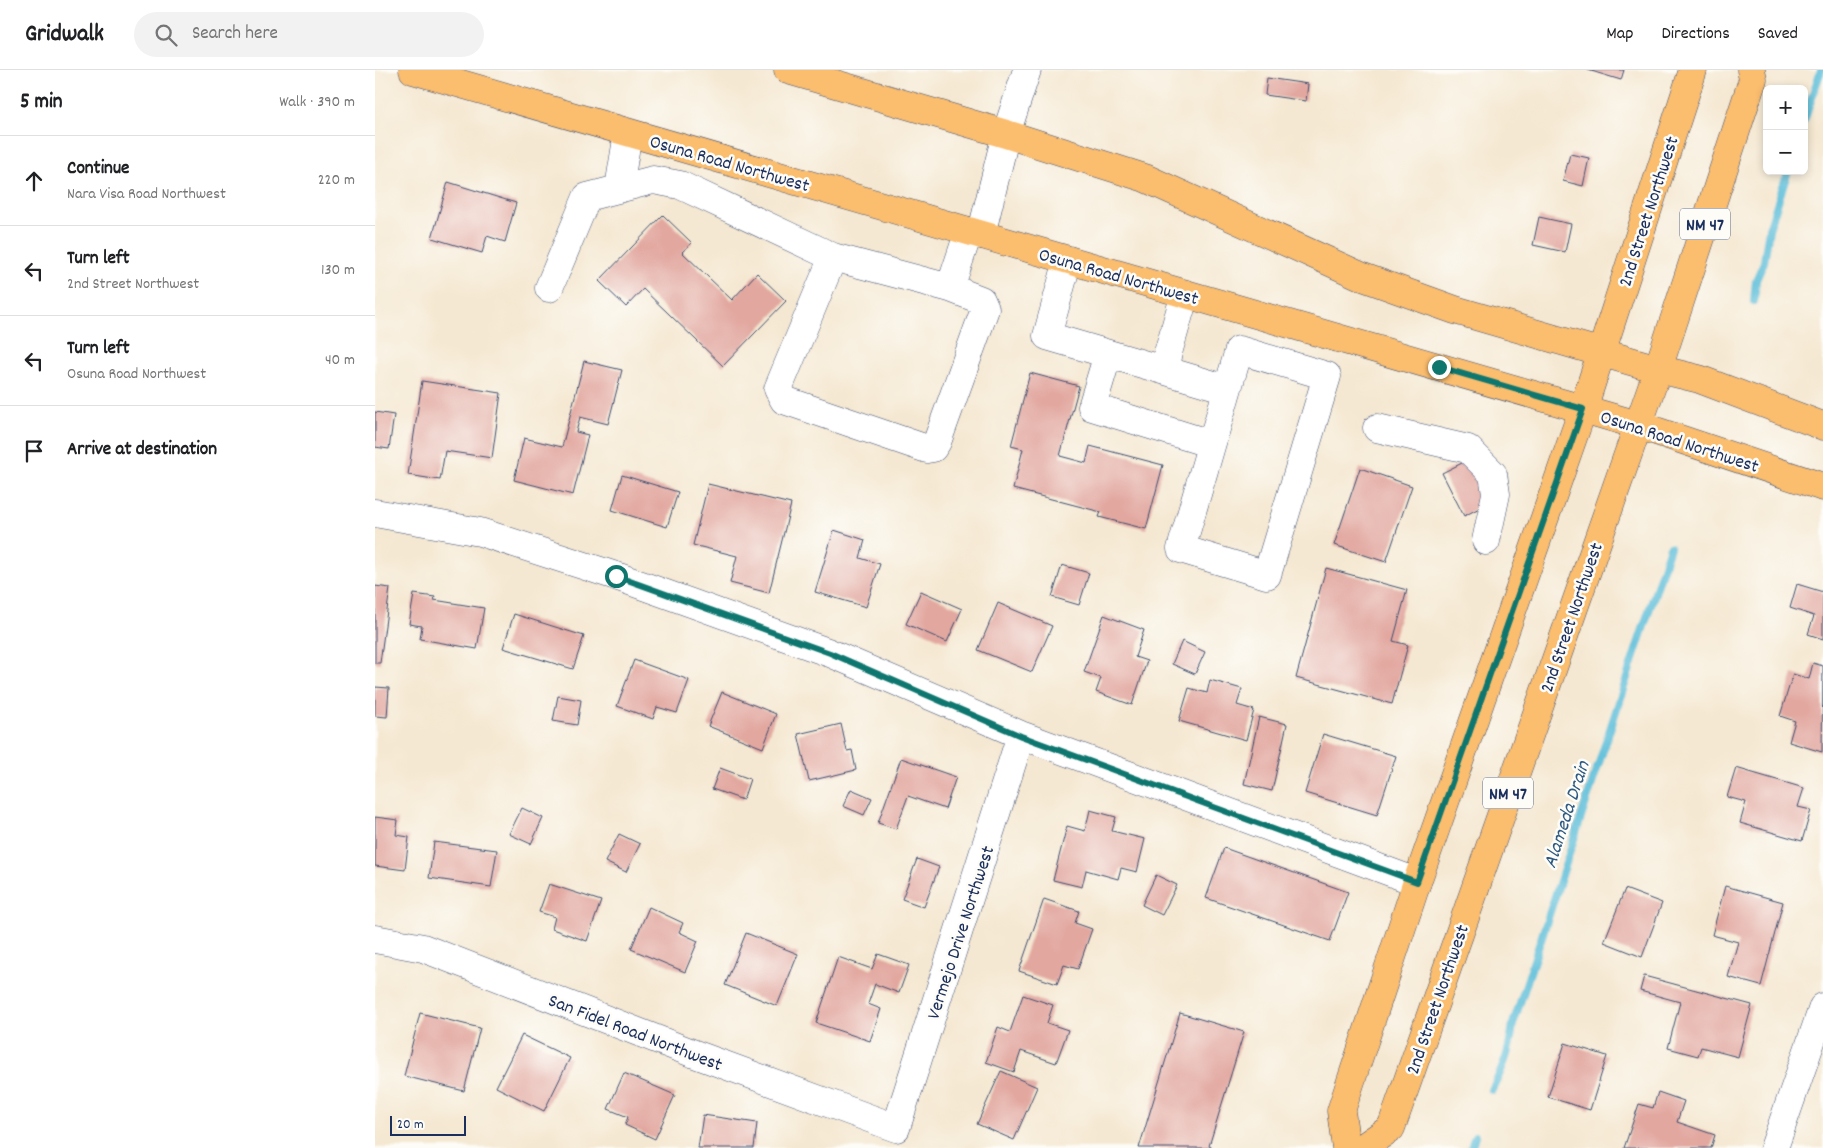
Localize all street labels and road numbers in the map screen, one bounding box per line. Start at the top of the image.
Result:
street label: Osuna Road Northwest [646,130,812,201]
street label: 2nd Street Northwest [1613,133,1687,291]
road number: NM 47 [1680,208,1730,240]
street label: Osuna Road Northwest [1035,243,1201,314]
street label: Osuna Road Northwest [1596,405,1762,482]
street label: 2nd Street Northwest [1535,539,1612,697]
road number: NM 47 [1483,778,1533,808]
street label: Vermejo Drive Northwest [922,843,1003,1023]
street label: 2nd Street Northwest [1401,921,1478,1079]
street label: San Fidel Road Northwest [544,989,726,1080]

